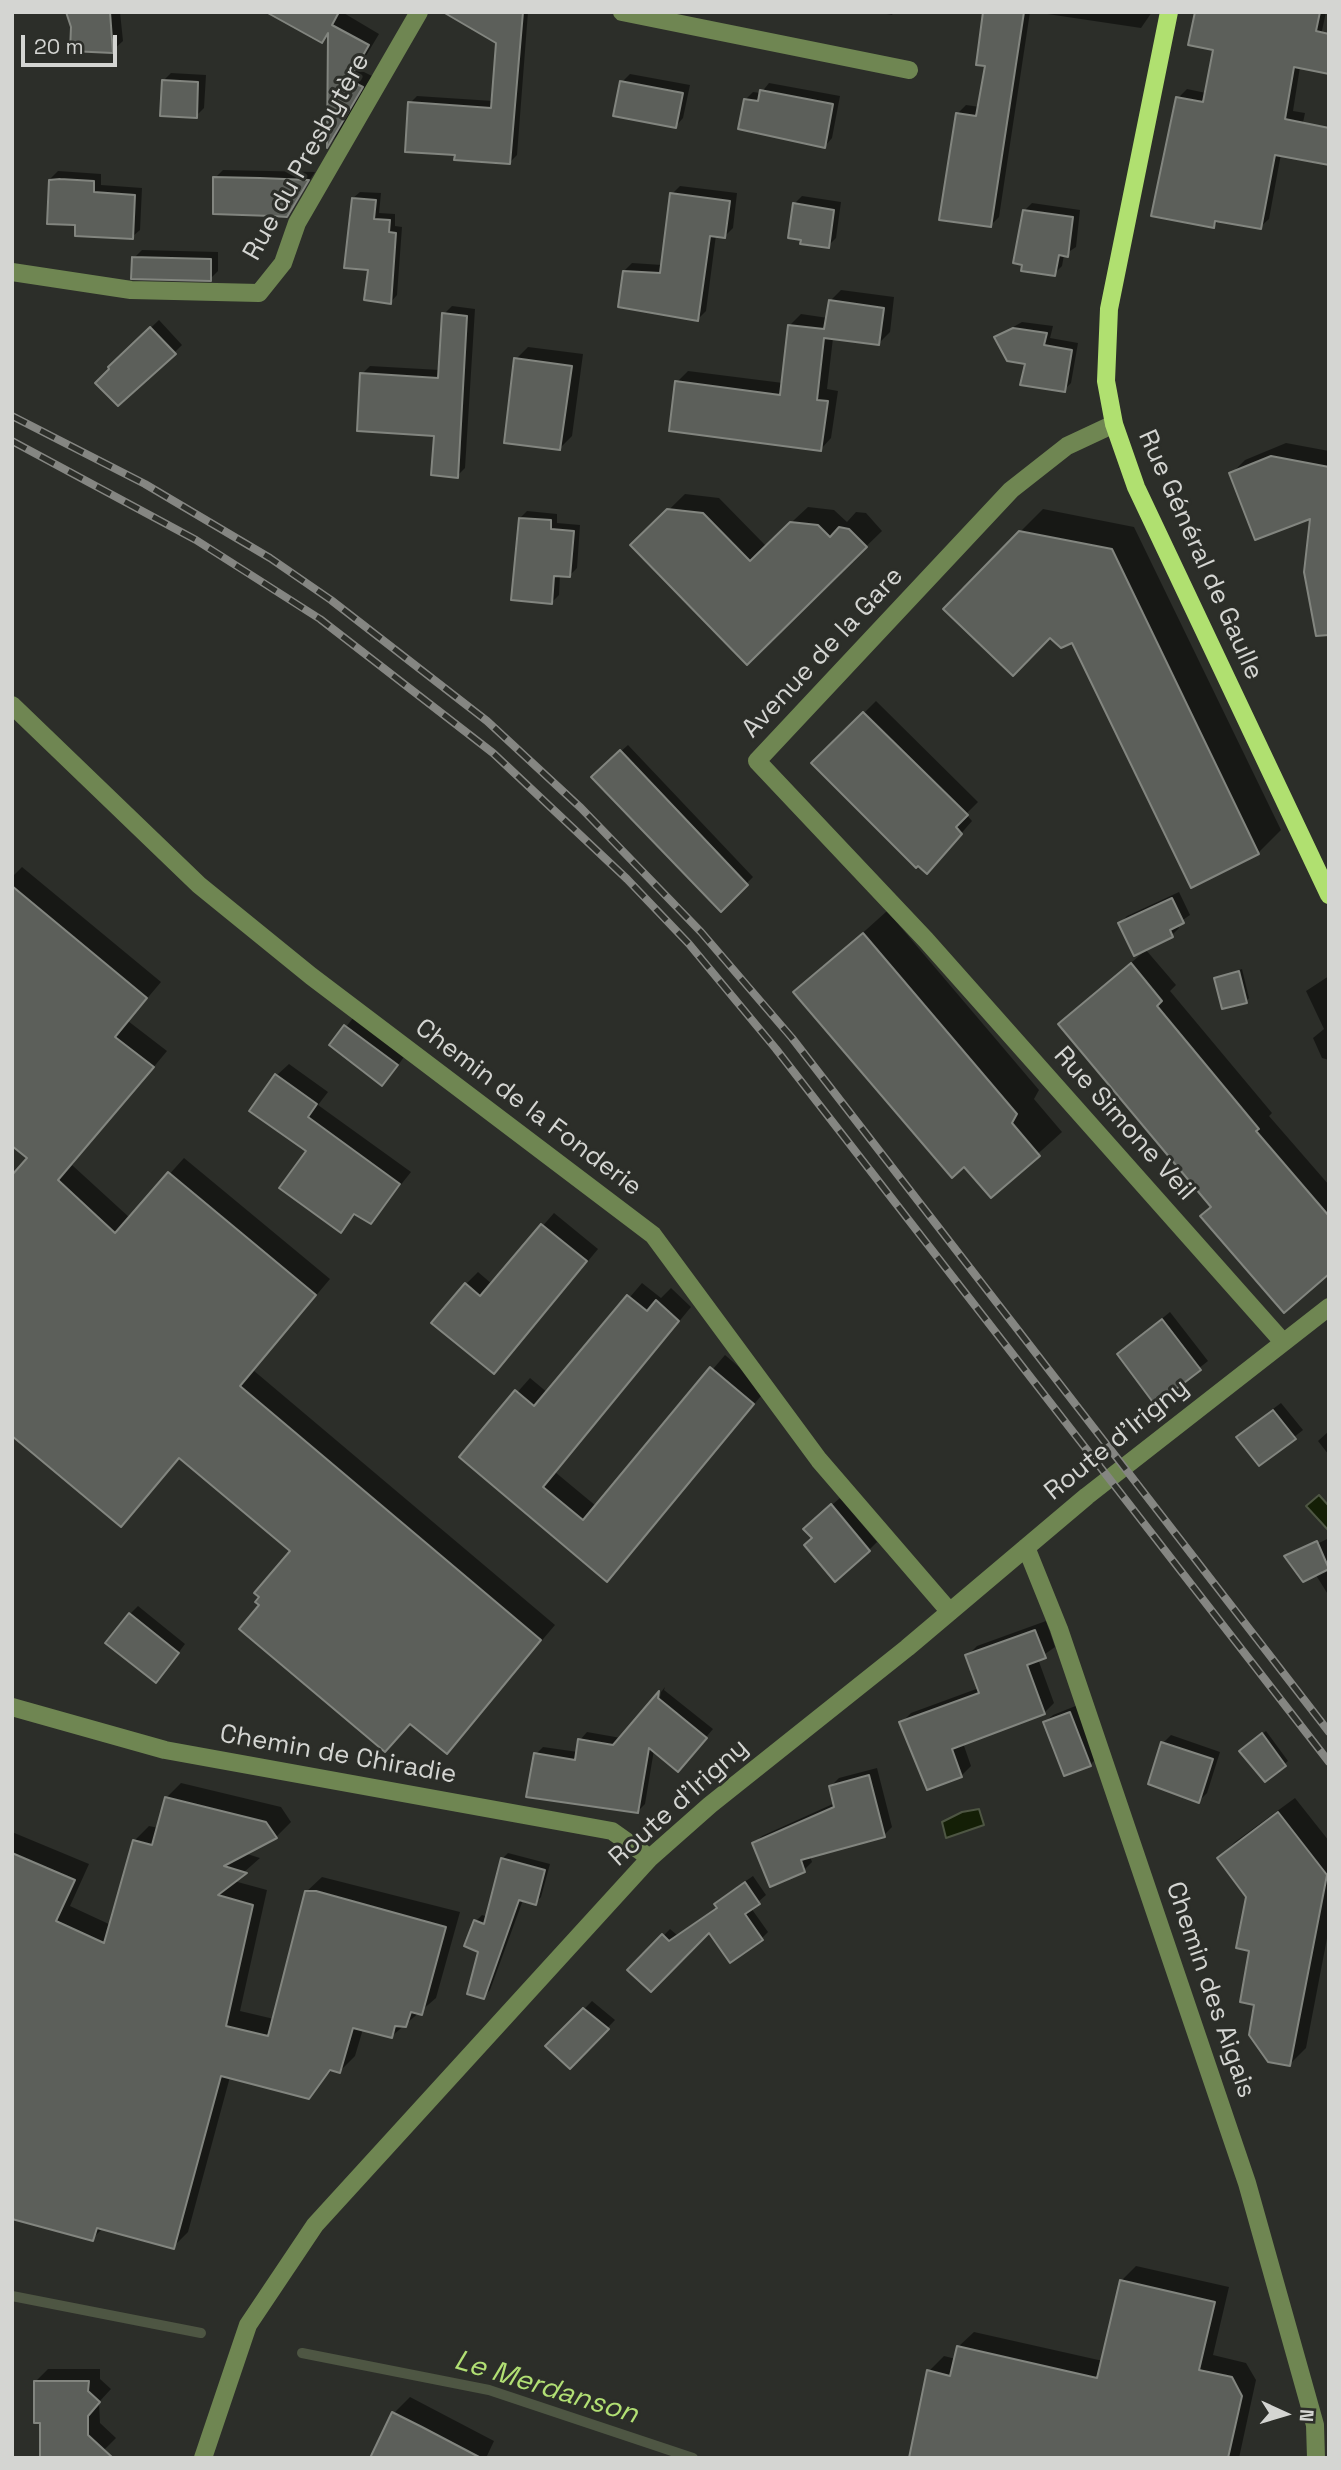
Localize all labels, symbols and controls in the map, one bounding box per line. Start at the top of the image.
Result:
scale bar [24,21,121,65]
text: 20 m [34,33,84,60]
street label: Rue du Presbytère [237,48,377,266]
street label: Rue Général de Gaulle [1131,425,1269,685]
street label: Avenue de la Gare [736,561,910,745]
street label: Chemin de la Fonderie [408,1013,648,1203]
street label: Rue Simone Veil [1047,1041,1201,1207]
street label: Route d'Irigny [1039,1372,1195,1508]
street label: Chemin de Chiradie [217,1719,459,1791]
street label: Route d'Irigny [603,1732,755,1874]
street label: Chemin des Aigais [1158,1878,1262,2102]
water label: Le Merdanson [450,2344,642,2432]
north arrow [1250,2379,1320,2449]
text: N [1294,2408,1319,2423]

